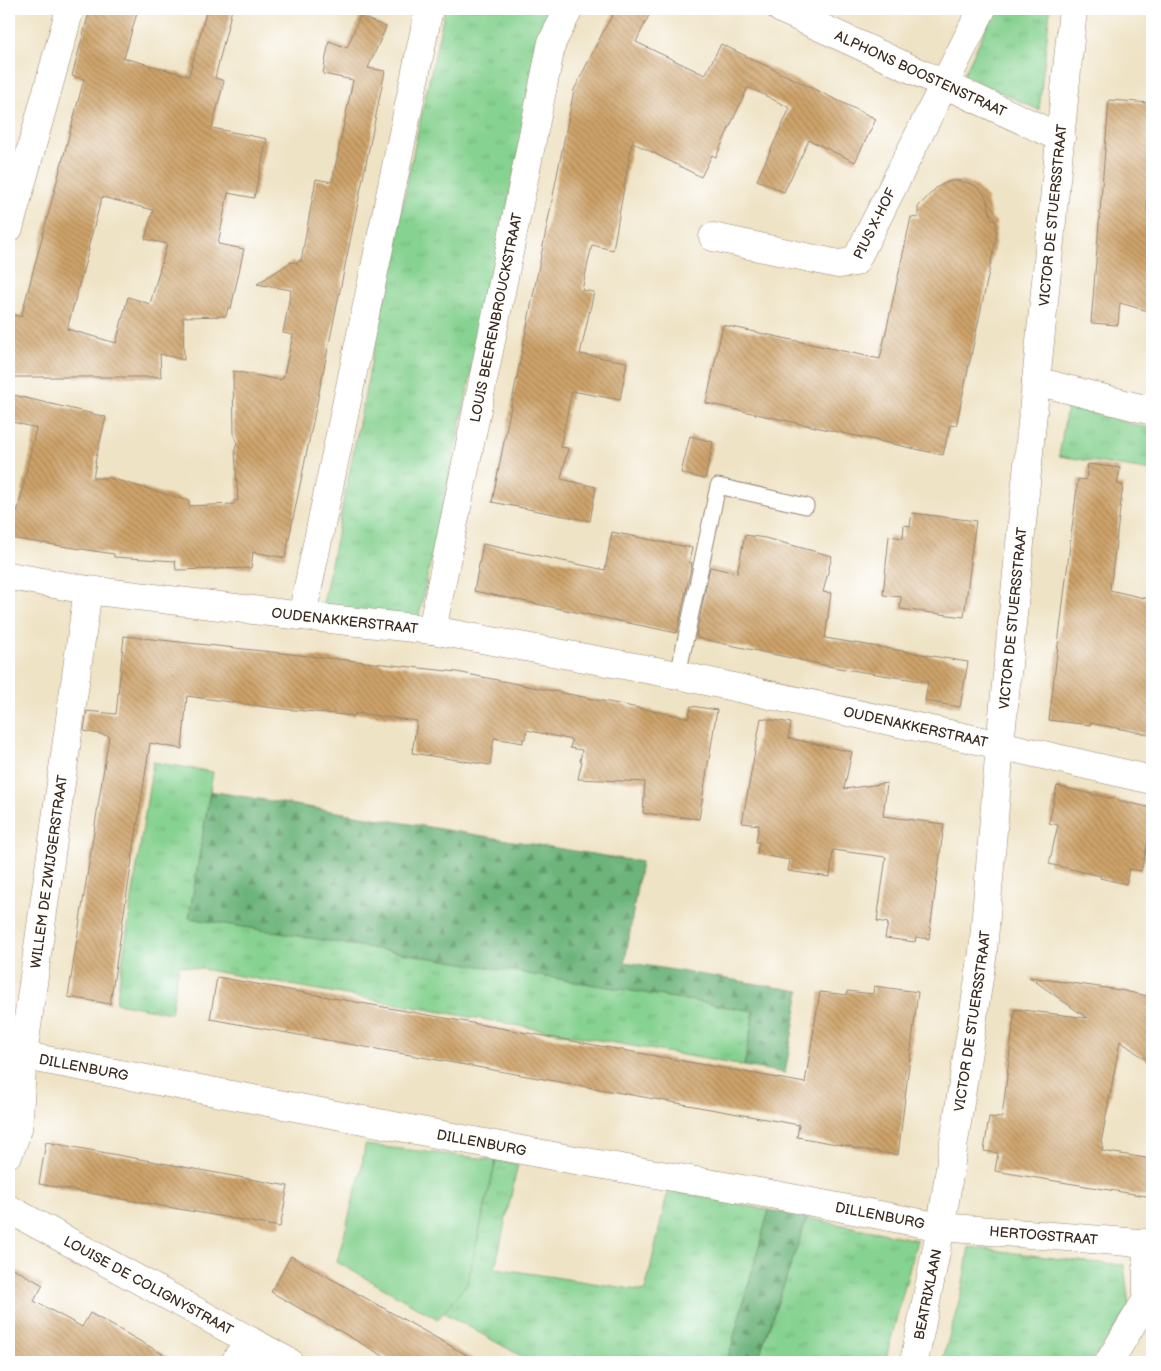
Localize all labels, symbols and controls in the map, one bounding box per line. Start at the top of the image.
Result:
street label: ALPHONS BOOSTENSTRAAT [832,27,1010,121]
street label: VICTOR DE STUERSSTRAAT [1036,123,1071,307]
street label: PIUS X-HOF [850,185,900,262]
street label: LOUIS BEERENBROUCKSTRAAT [467,211,526,424]
street label: VICTOR DE STUERSSTRAAT [996,526,1031,710]
street label: OUDENAKKERSTRAAT [271,604,420,638]
street label: OUDENAKKERSTRAAT [842,703,990,751]
street label: WILLEM DE ZWIJGERSTRAAT [27,773,71,969]
street label: VICTOR DE STUERSSTRAAT [951,929,994,1113]
street label: DILLENBURG [37,1051,130,1085]
street label: DILLENBURG [435,1126,528,1160]
street label: DILLENBURG [834,1199,927,1233]
street label: HERTOGSTRAAT [989,1223,1099,1249]
street label: LOUISE DE COLIGNYSTRAAT [61,1233,237,1339]
street label: BEATRIXLAAN [911,1247,945,1341]

